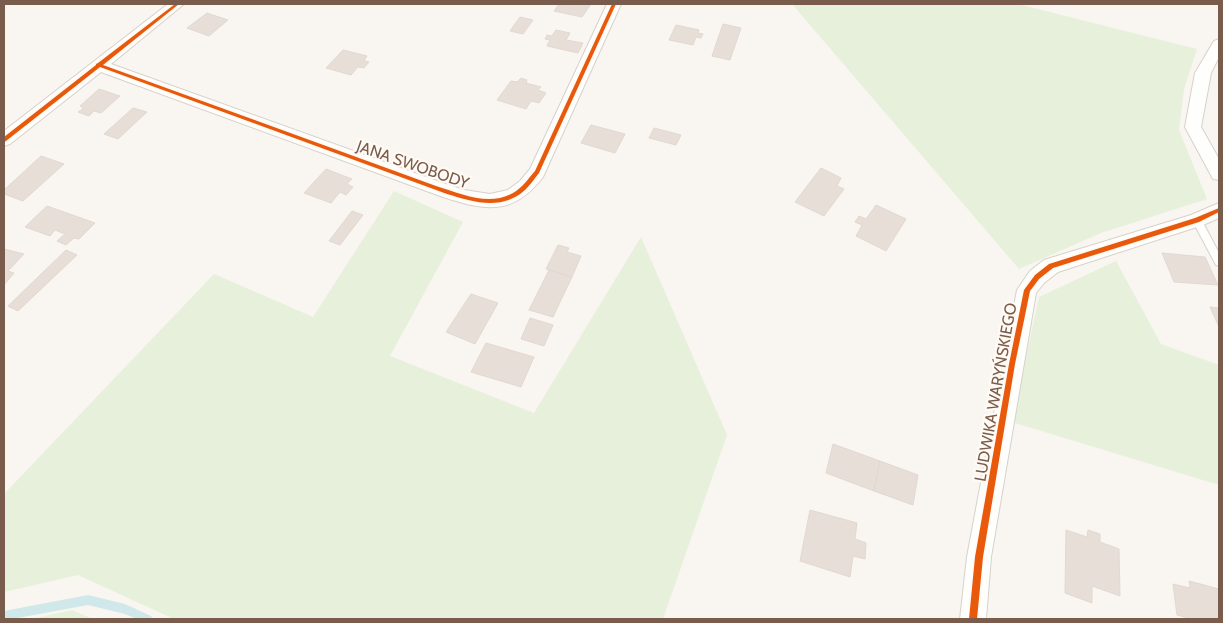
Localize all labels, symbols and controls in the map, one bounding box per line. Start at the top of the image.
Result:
street label: JANA SWOBODY [353,136,472,193]
street label: LUDWIKA WARYŃSKIEGO [970,301,1021,483]

